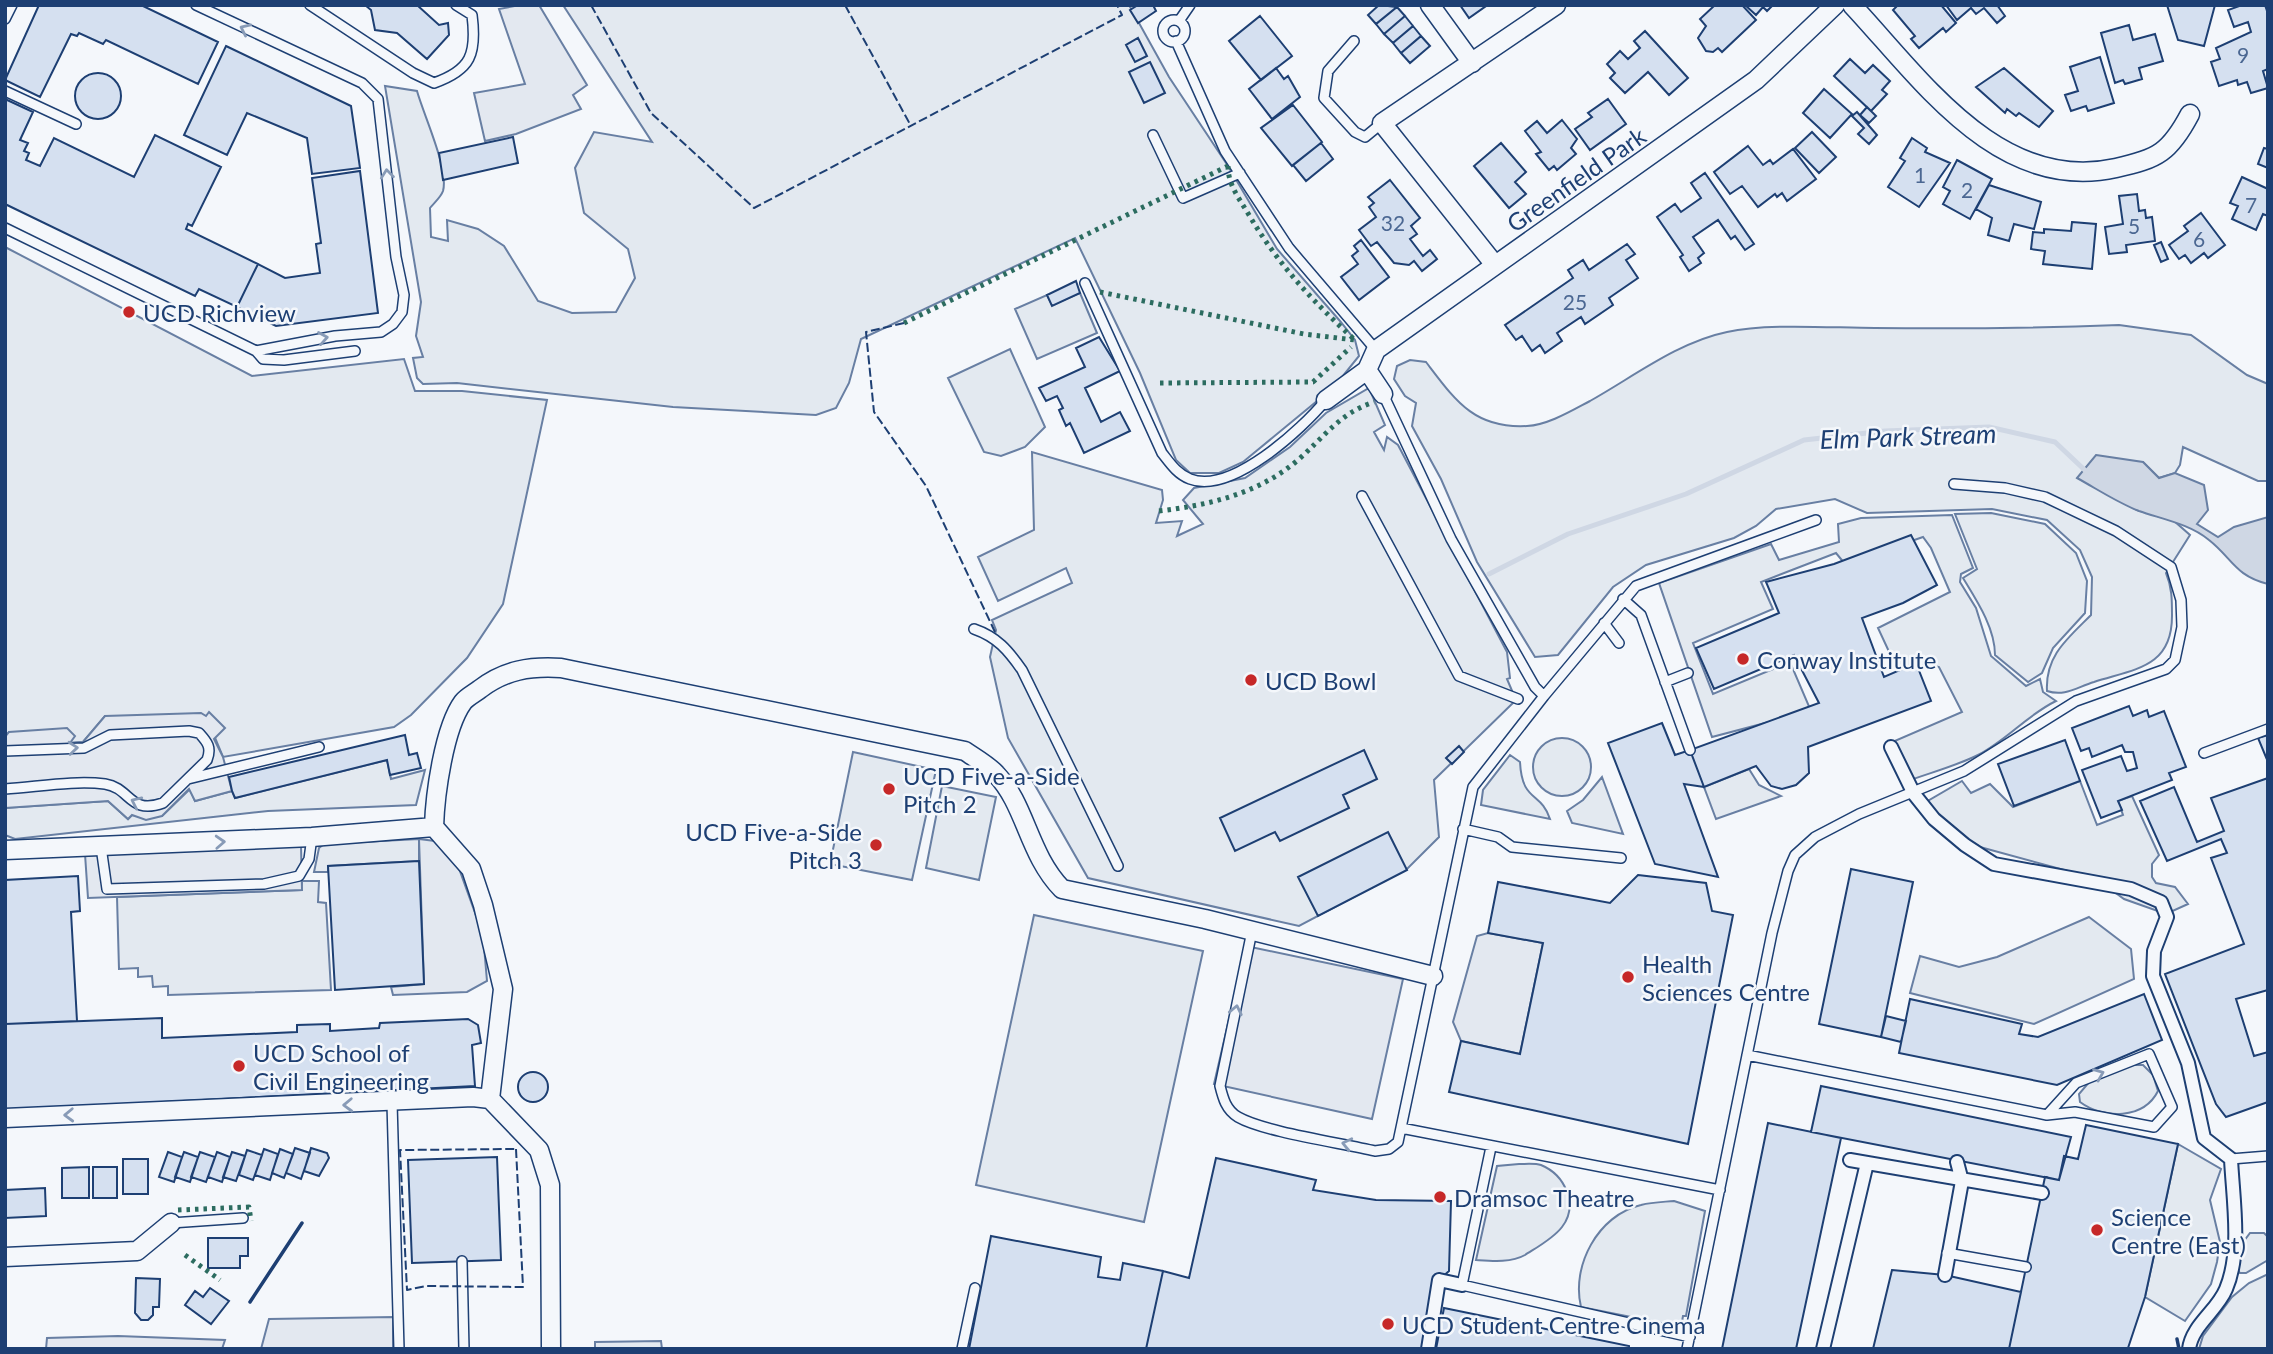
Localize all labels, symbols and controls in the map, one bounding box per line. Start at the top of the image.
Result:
one-way arrow [240,23,252,37]
house number: 9 [2237,42,2249,67]
street label: Greenfield Park [1501,120,1652,238]
house number: 1 [1914,162,1926,187]
one-way arrow [380,168,395,179]
house number: 2 [1961,177,1973,202]
house number: 7 [2245,192,2257,217]
house number: 32 [1381,210,1405,235]
house number: 5 [2128,213,2140,238]
house number: 6 [2193,226,2205,251]
house number: 25 [1563,289,1587,314]
place label: UCD Richview [143,298,296,327]
marker: UCD Richview [121,304,137,320]
one-way arrow [317,331,328,346]
water label: Elm Park Stream [1819,417,1997,455]
place label: Conway Institute [1757,645,1936,674]
marker: Conway Institute [1735,651,1751,667]
place label: UCD Bowl [1265,666,1376,695]
marker: UCD Bowl [1243,672,1259,688]
one-way arrow [68,741,79,756]
place label: UCD Five-a-Side Pitch 2 [903,761,1080,818]
marker: UCD Five-a-Side Pitch 2 [881,781,897,797]
one-way arrow [130,797,143,810]
place label: UCD Five-a-Side Pitch 3 [685,817,862,874]
one-way arrow [215,835,226,850]
marker: UCD Five-a-Side Pitch 3 [868,837,884,853]
place label: Health Sciences Centre [1642,949,1810,1006]
marker: Health Sciences Centre [1620,969,1636,985]
one-way arrow [1228,1004,1242,1016]
place label: UCD School of Civil Engineering [253,1038,429,1095]
marker: UCD School of Civil Engineering [231,1058,247,1074]
one-way arrow [2093,1068,2105,1082]
one-way arrow [343,1097,354,1112]
one-way arrow [63,1108,74,1123]
one-way arrow [1341,1138,1353,1153]
place label: Dramsoc Theatre [1454,1183,1634,1212]
marker: Dramsoc Theatre [1432,1189,1448,1205]
place label: Science Centre (East) [2111,1202,2246,1259]
marker: Science Centre (East) [2089,1222,2105,1238]
place label: UCD Student Centre Cinema [1402,1310,1706,1339]
marker: UCD Student Centre Cinema [1380,1316,1396,1332]

